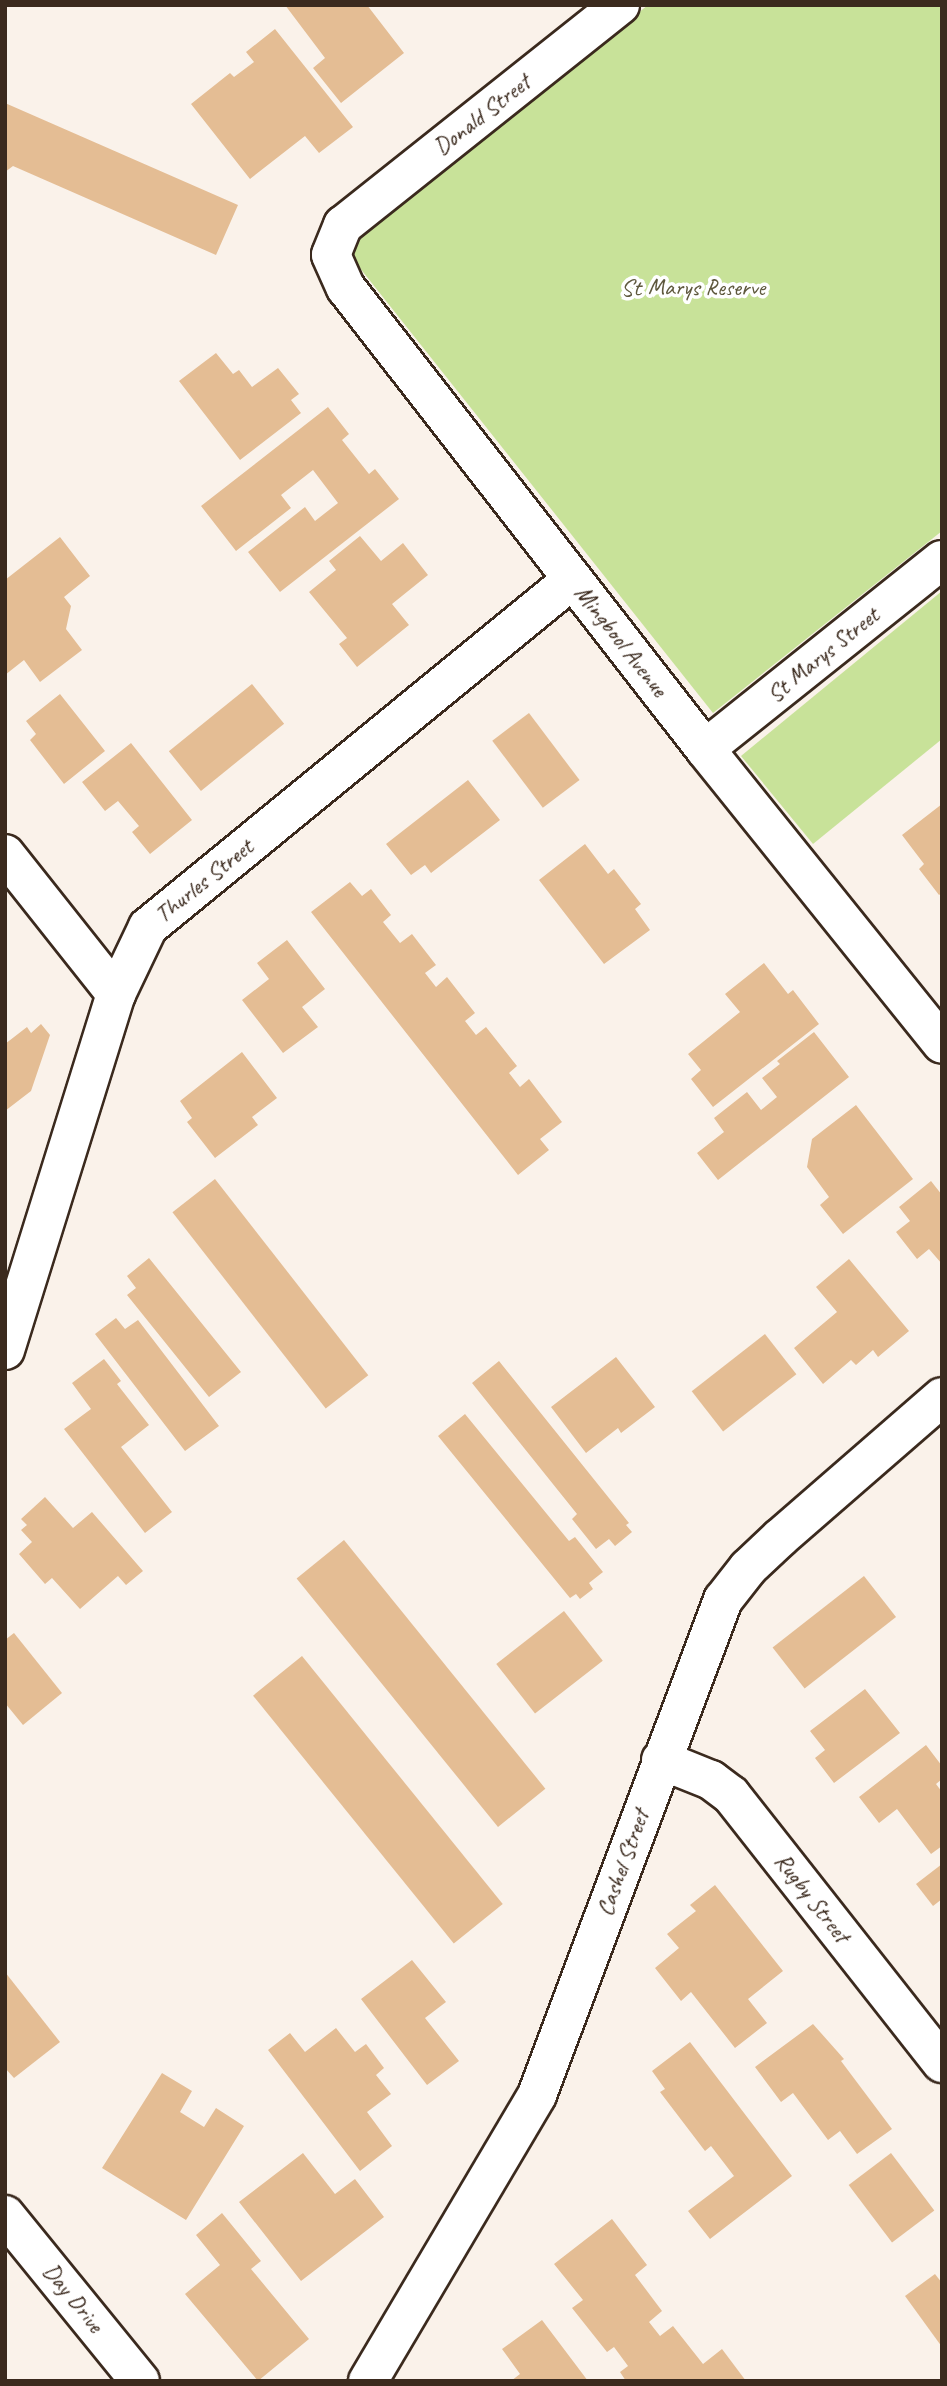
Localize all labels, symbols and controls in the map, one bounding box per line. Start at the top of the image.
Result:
street label: Donald Street [428,68,536,162]
park label: St Marys Reserve [620,274,766,302]
street label: Mingbool Avenue [568,579,674,703]
street label: St Marys Street [761,601,885,709]
street label: Thurles Street [149,833,259,929]
street label: Cashel Street [591,1806,655,1920]
street label: Rugby Street [768,1847,856,1949]
street label: Day Drive [36,2257,110,2339]

